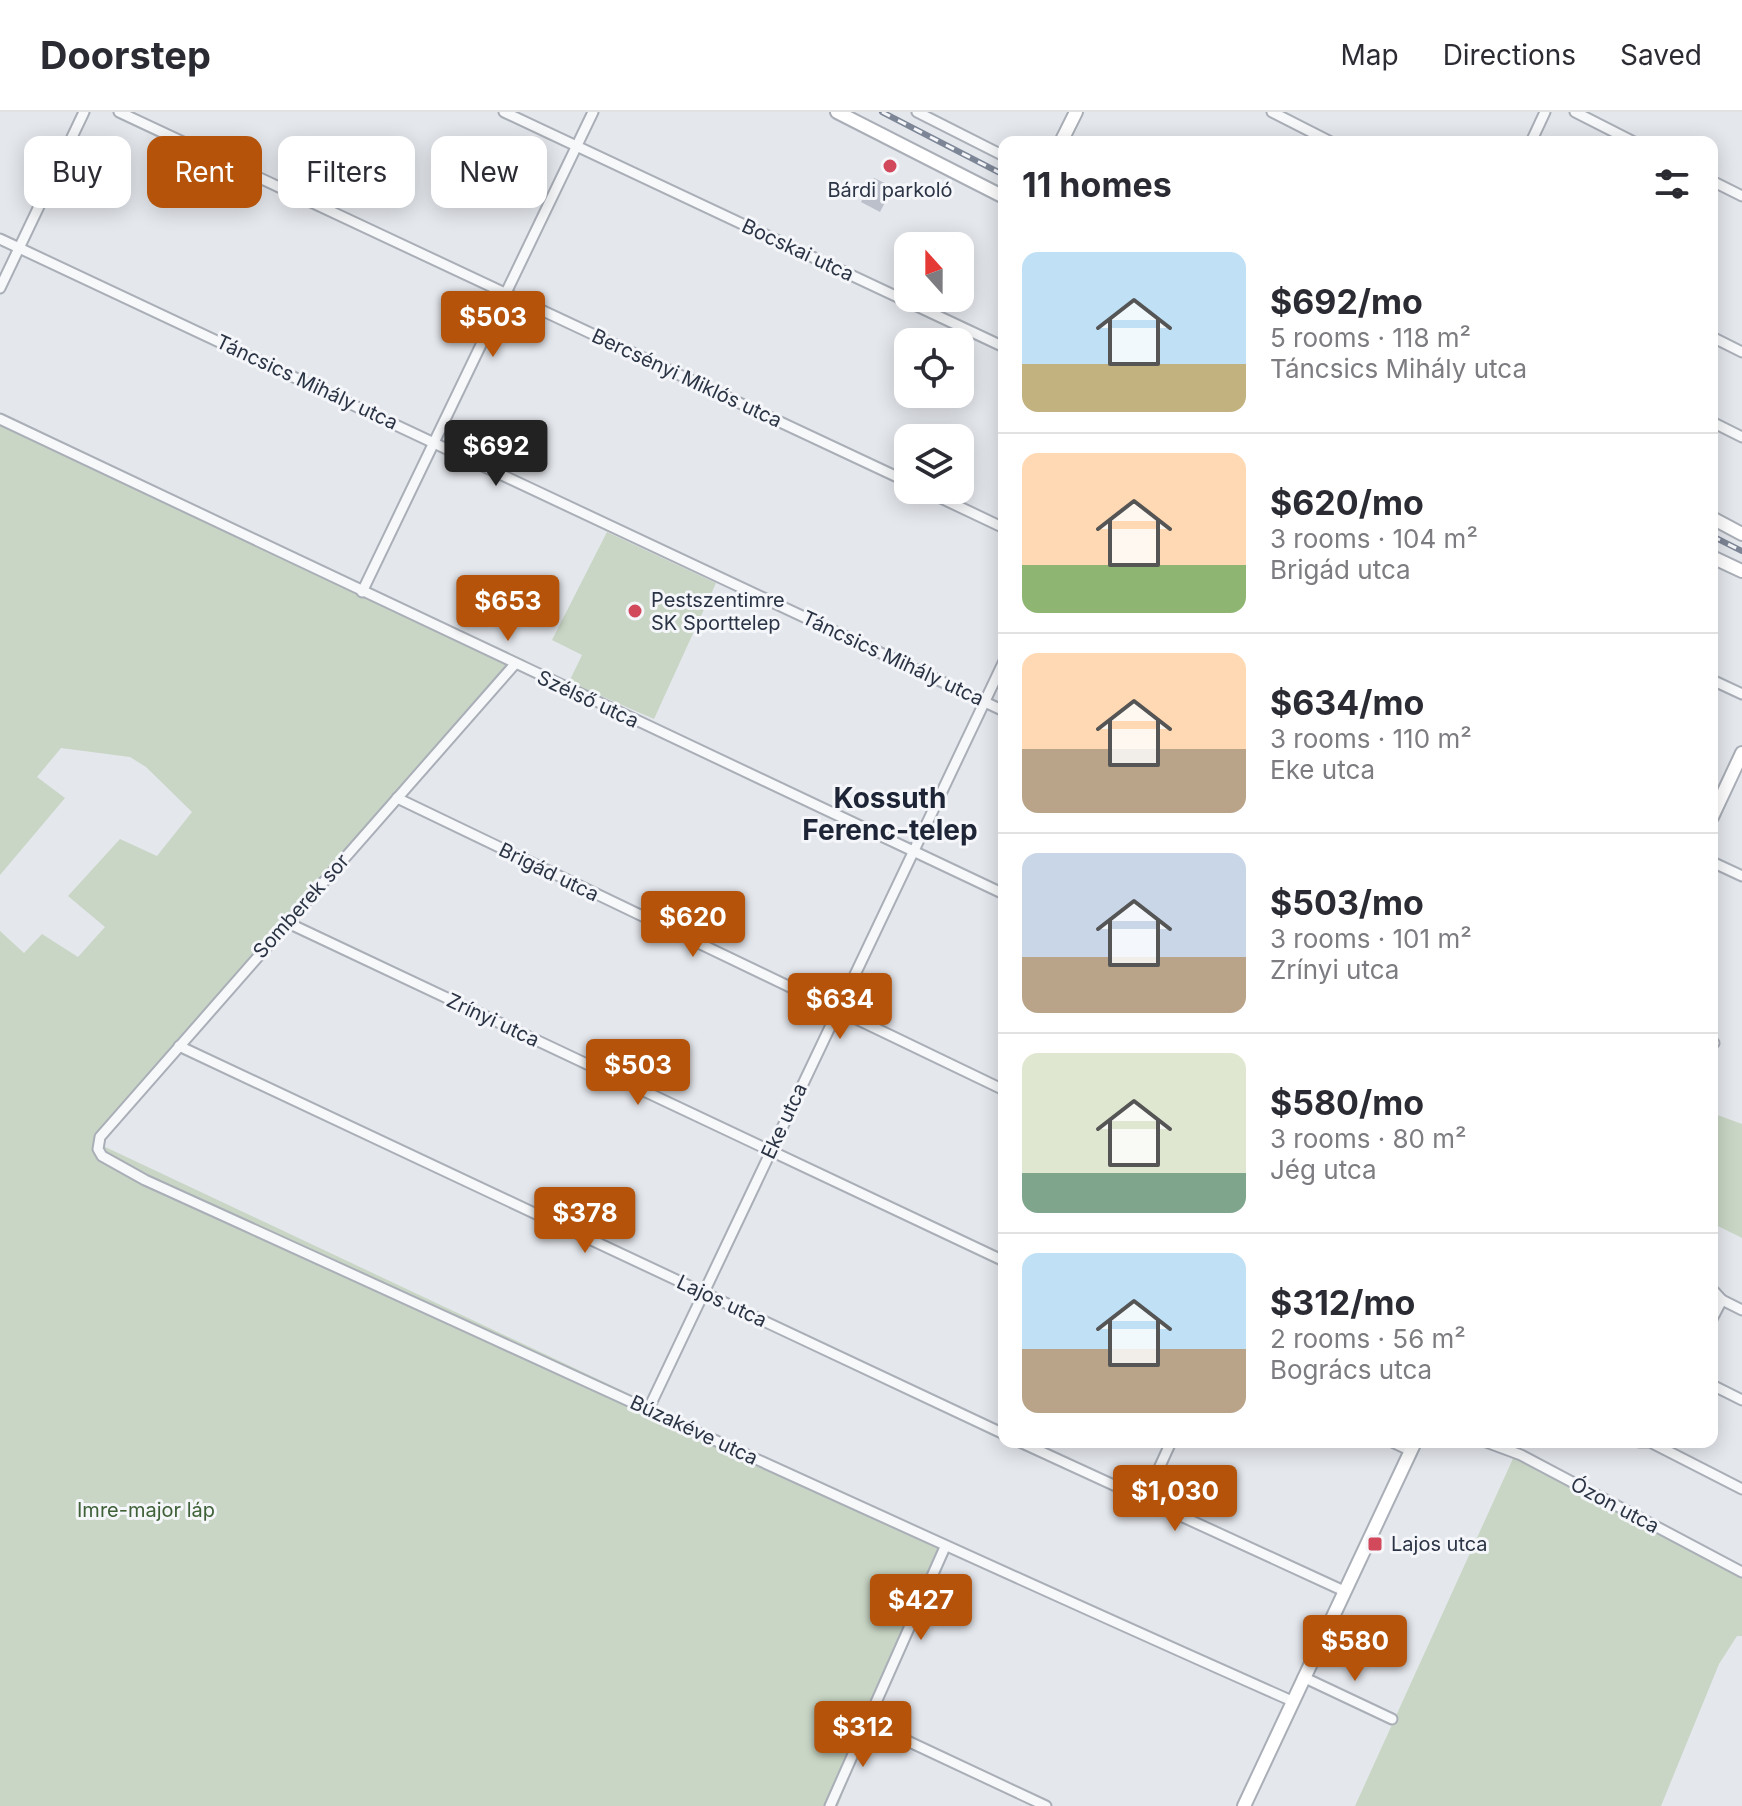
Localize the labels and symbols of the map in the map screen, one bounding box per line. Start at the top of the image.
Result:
marker: Bárdi parkoló [881,157,899,175]
place label: Bárdi parkoló [827,178,953,202]
street label: Bocskai utca [738,214,858,286]
north arrow [894,232,974,312]
pin: $503 [446,291,540,359]
street label: Bercsényi Miklós utca [588,323,786,433]
street label: Táncsics Mihály utca [212,329,402,435]
pin: $692 [449,420,543,488]
pin: $653 [461,575,555,643]
place label: Pestszentimre SK Sporttelep [651,588,785,635]
marker: Pestszentimre SK Sporttelep [626,602,644,620]
street label: Táncsics Mihály utca [798,605,988,711]
street label: Szélső utca [533,665,643,733]
district label: Kossuth Ferenc-telep [802,781,978,847]
street label: Brigád utca [495,838,603,906]
street label: Somberek sor [248,849,354,963]
pin: $620 [646,891,740,959]
pin: $634 [793,973,887,1041]
street label: Zrínyi utca [443,988,543,1052]
pin: $503 [591,1039,685,1107]
street label: Eke utca [756,1079,812,1163]
pin: $378 [538,1187,632,1255]
street label: Lajos utca [673,1270,771,1332]
street label: Búzakéve utca [626,1390,762,1470]
pin: $1,030 [1110,1465,1240,1533]
street label: Ózon utca [1567,1471,1664,1538]
park label: Imre-major láp [77,1498,215,1522]
place label: Lajos utca [1391,1532,1488,1556]
marker: Lajos utca [1366,1535,1384,1553]
pin: $427 [874,1574,968,1642]
pin: $580 [1308,1615,1402,1683]
pin: $312 [816,1701,910,1769]

